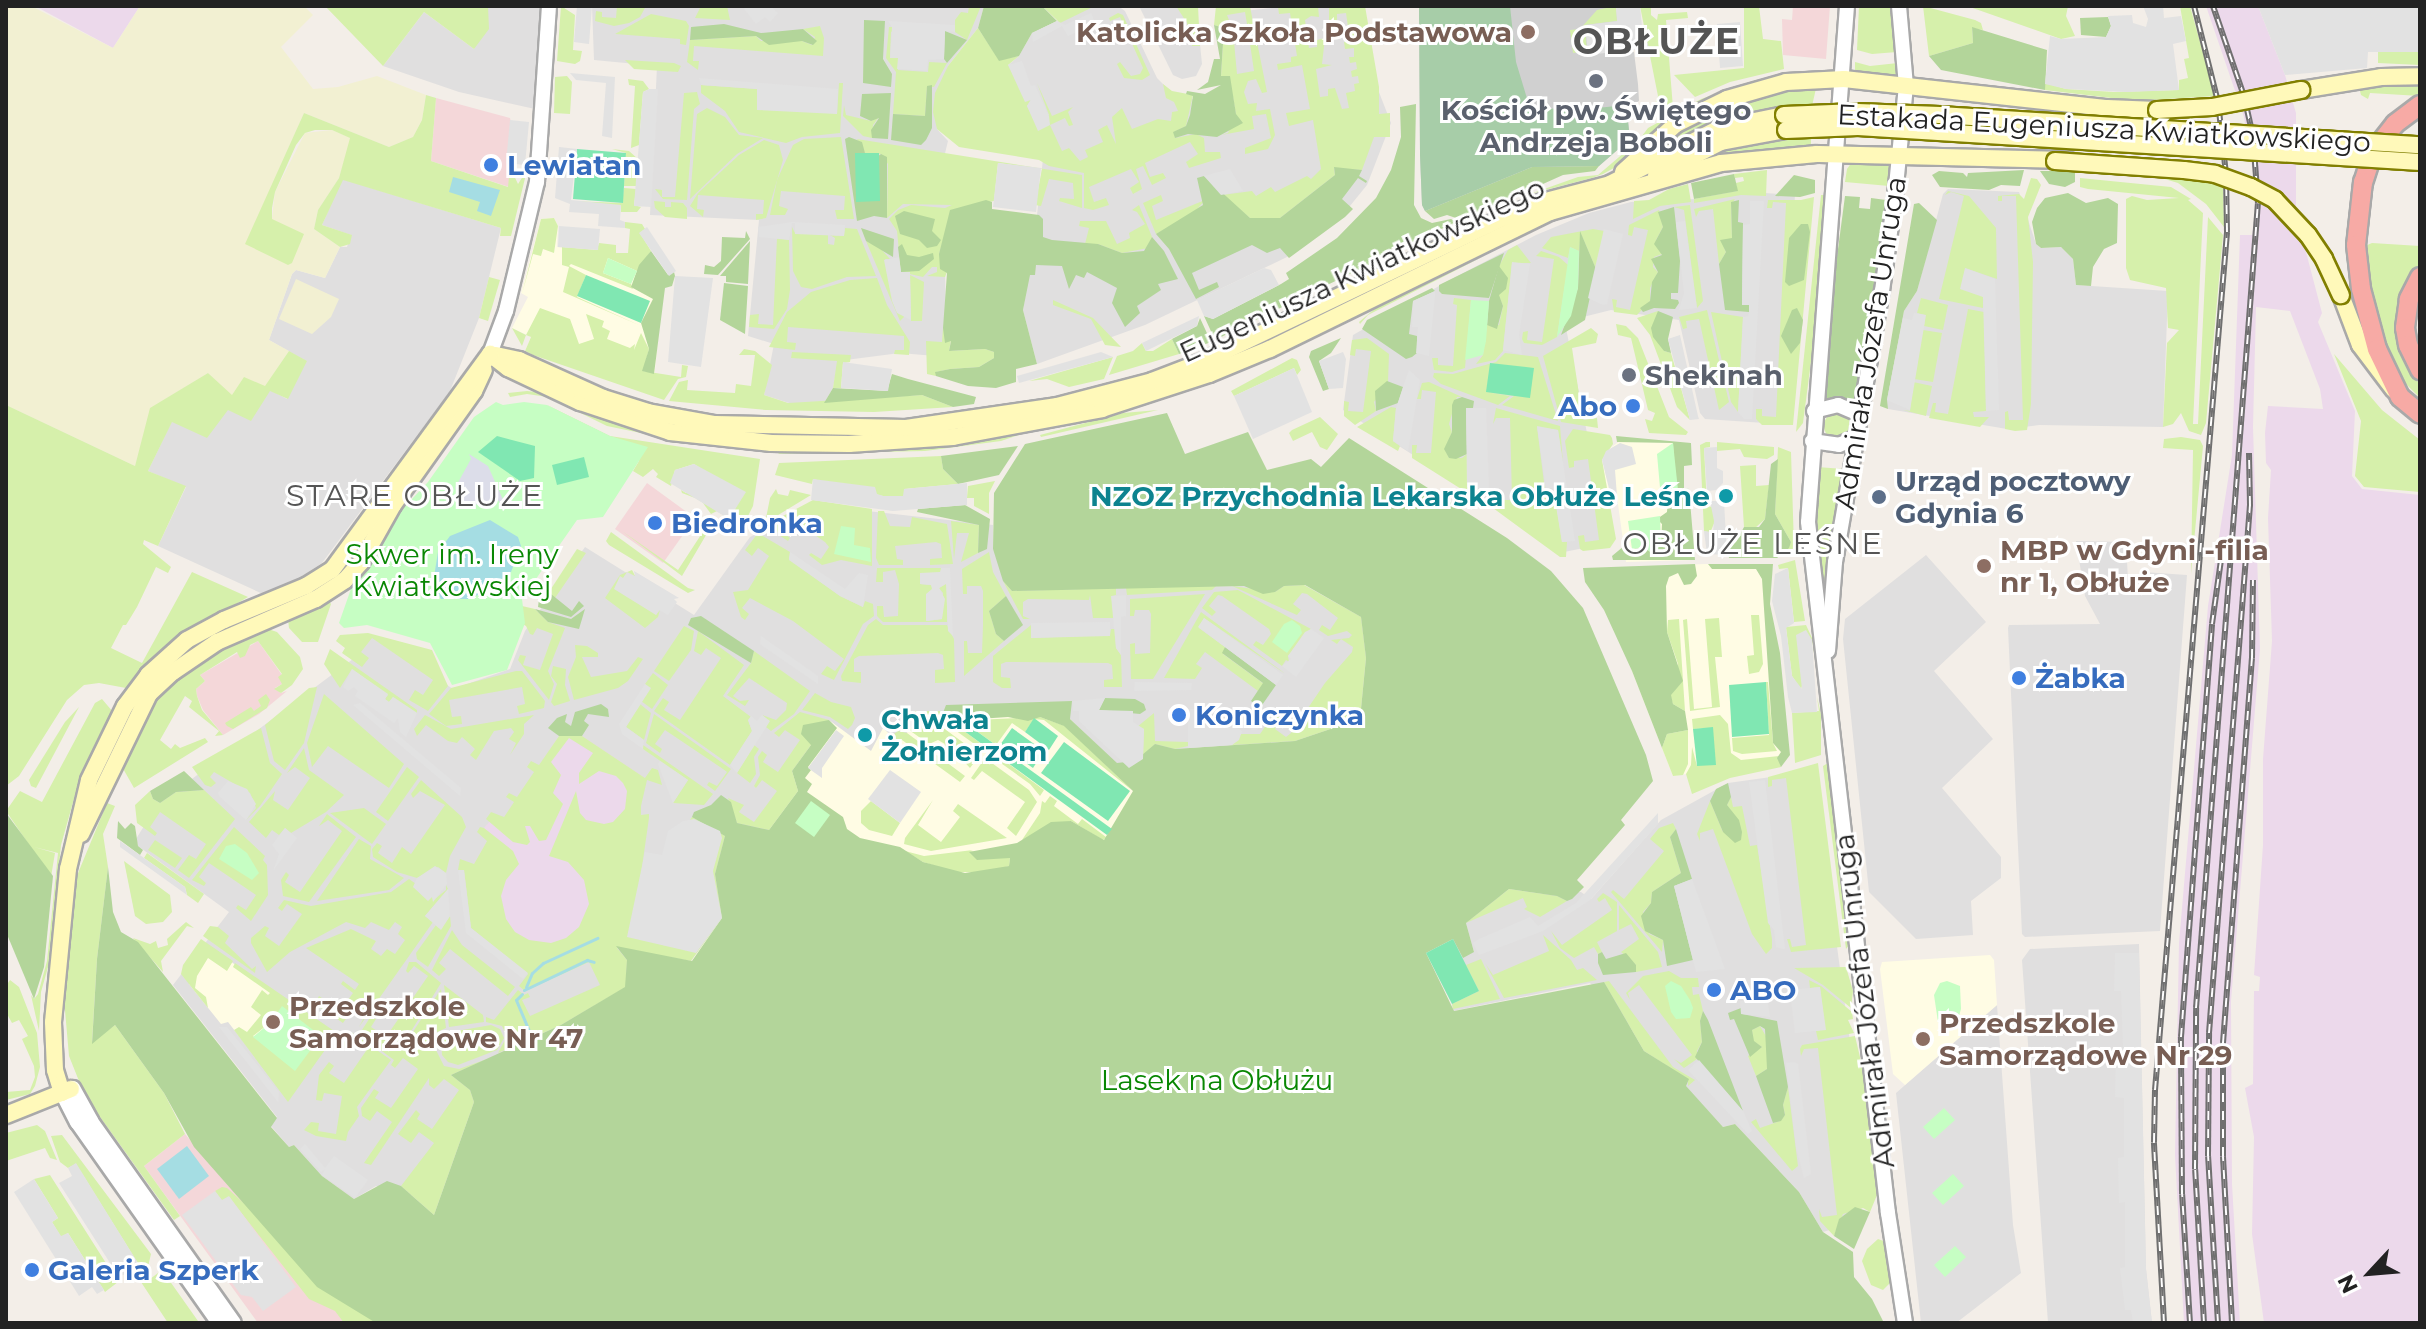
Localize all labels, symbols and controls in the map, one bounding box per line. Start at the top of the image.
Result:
place label: Katolicka Szkoła Podstawowa [1076,15,1512,49]
district label: OBŁUŻE [1573,20,1741,64]
marker: Katolicka Szkoła Podstawowa [1519,23,1537,41]
marker: Kościół pw. Świętego Andrzeja Boboli [1587,72,1605,90]
place label: Kościół pw. Świętego Andrzeja Boboli [1441,93,1751,159]
street label: Estakada Eugeniusza Kwiatkowskiego [1836,97,2372,159]
place label: Lewiatan [507,148,641,182]
marker: Lewiatan [482,156,500,174]
street label: Eugeniusza Kwiatkowskiego [1174,171,1550,369]
street label: Admirała Józefa Unruga [1827,174,1913,512]
place label: Shekinah [1645,358,1783,392]
marker: Shekinah [1620,366,1638,384]
place label: Abo [1558,389,1617,423]
marker: Abo [1624,397,1642,415]
place label: Urząd pocztowy Gdynia 6 [1895,464,2131,530]
district label: STARE OBŁUŻE [286,478,544,514]
place label: NZOZ Przychodnia Lekarska Obłuże Leśne [1090,479,1710,513]
marker: NZOZ Przychodnia Lekarska Obłuże Leśne [1717,487,1735,505]
marker: Urząd pocztowy Gdynia 6 [1870,488,1888,506]
place label: Biedronka [671,506,823,540]
marker: Biedronka [646,514,664,532]
district label: OBŁUŻE LEŚNE [1622,526,1884,562]
place label: MBP w Gdyni -filia nr 1, Obłuże [2000,533,2269,599]
park label: Skwer im. Ireny Kwiatkowskiej [345,537,559,603]
marker: MBP w Gdyni -filia nr 1, Obłuże [1975,557,1993,575]
place label: Żabka [2035,661,2126,695]
marker: Żabka [2010,669,2028,687]
place label: Koniczynka [1195,698,1364,732]
place label: Chwała Żołnierzom [881,702,1047,768]
marker: Koniczynka [1170,706,1188,724]
marker: Chwała Żołnierzom [856,726,874,744]
street label: Admirała Józefa Unruga [1827,832,1901,1170]
place label: ABO [1730,973,1796,1007]
marker: ABO [1705,981,1723,999]
place label: Przedszkole Samorządowe Nr 47 [289,989,583,1055]
place label: Przedszkole Samorządowe Nr 29 [1939,1006,2232,1072]
marker: Przedszkole Samorządowe Nr 47 [264,1013,282,1031]
marker: Przedszkole Samorządowe Nr 29 [1914,1030,1932,1048]
park label: Lasek na Obłużu [1101,1063,1333,1097]
north arrow [2330,1233,2410,1313]
place label: Galeria Szperk [48,1253,259,1287]
marker: Galeria Szperk [23,1261,41,1279]
text: N [2332,1270,2364,1298]

